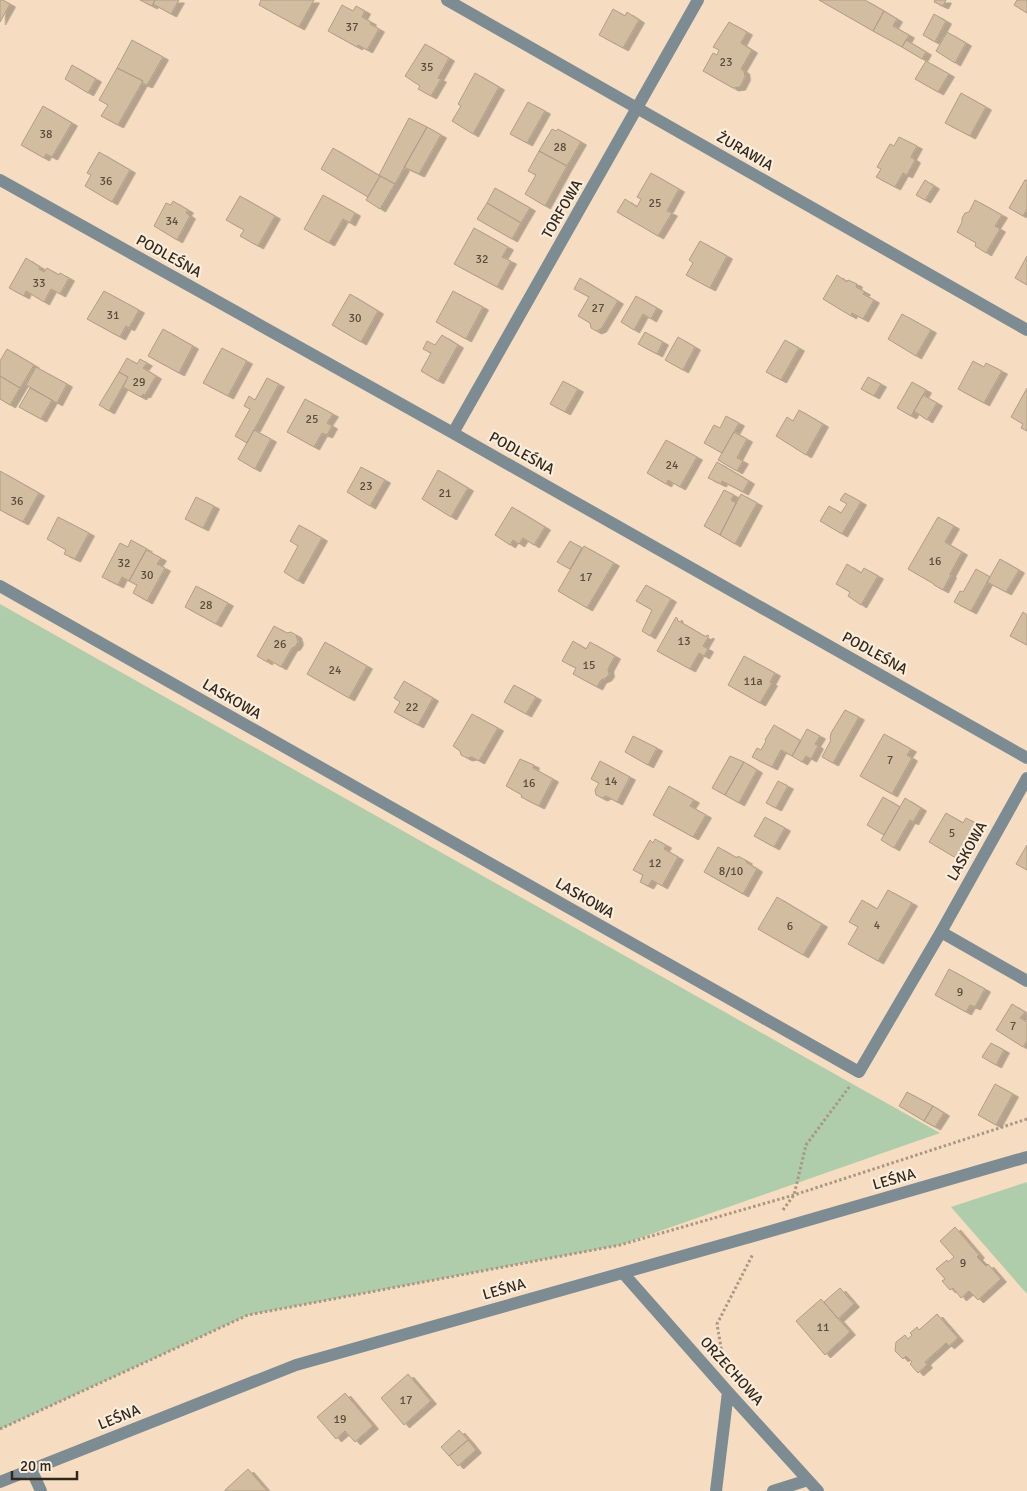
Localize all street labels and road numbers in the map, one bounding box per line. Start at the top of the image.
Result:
street label: ŻURAWIA [713,128,777,174]
street label: TORFOWA [538,176,586,242]
street label: PODLEŚNA [133,230,205,281]
street label: PODLEŚNA [486,427,558,478]
street label: PODLEŚNA [839,627,911,678]
street label: LASKOWA [199,675,265,723]
street label: LASKOWA [943,818,991,884]
street label: LASKOWA [552,874,618,922]
street label: LEŚNA [870,1163,918,1194]
street label: LEŚNA [480,1273,528,1304]
street label: ORZECHOWA [696,1333,768,1409]
street label: LEŚNA [95,1400,143,1434]

